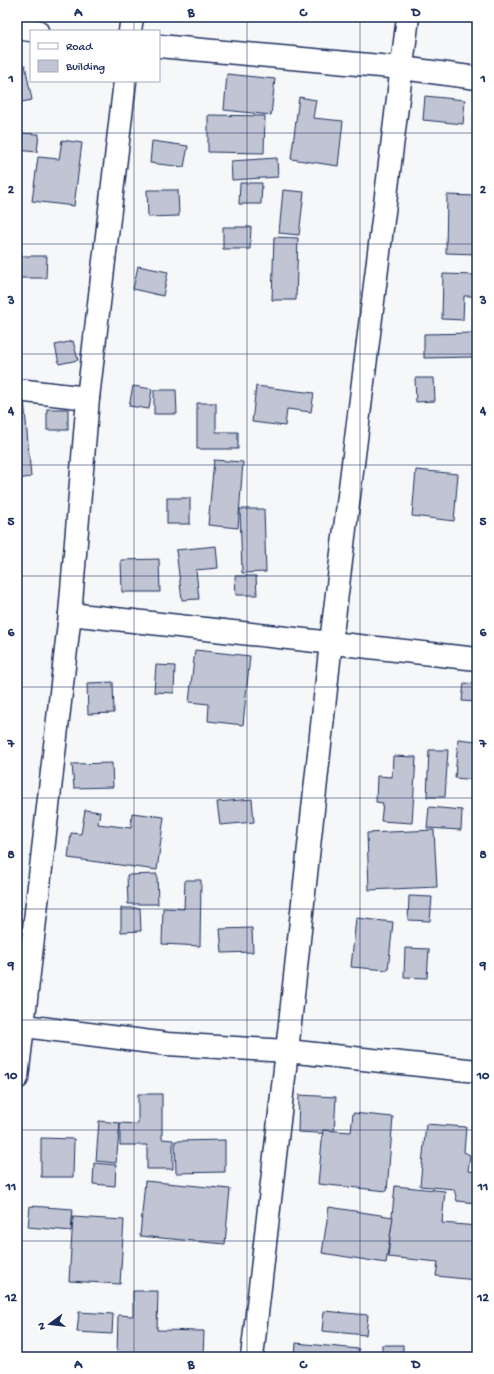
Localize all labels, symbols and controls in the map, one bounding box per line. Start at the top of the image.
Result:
text: A [73,6,83,21]
text: B [187,6,196,21]
text: C [298,6,308,21]
text: D [411,6,421,21]
legend [30,30,160,82]
text: Road [66,41,93,55]
text: Building [65,61,105,75]
text: 1 [7,72,14,87]
text: 1 [479,72,486,87]
text: 2 [8,183,15,198]
text: 2 [480,183,487,198]
text: 3 [7,294,15,309]
text: 3 [479,294,487,309]
text: 4 [7,404,15,419]
text: 4 [479,404,487,419]
text: 5 [8,515,15,530]
text: 5 [480,515,487,530]
text: 6 [8,626,15,641]
text: 6 [480,626,487,641]
text: 7 [7,737,16,752]
text: 7 [479,737,488,752]
text: 8 [7,848,15,863]
text: 8 [479,848,487,863]
text: 9 [7,959,15,974]
text: 9 [479,959,487,974]
text: 10 [4,1069,18,1084]
text: 10 [476,1069,490,1084]
text: 11 [5,1180,16,1195]
text: 11 [477,1180,488,1195]
text: 12 [4,1291,17,1306]
text: 12 [476,1291,489,1306]
north arrow [30,1304,70,1344]
text: N [36,1321,49,1331]
text: A [73,1358,83,1373]
text: B [187,1358,196,1373]
text: C [298,1358,308,1373]
text: D [411,1358,421,1373]

